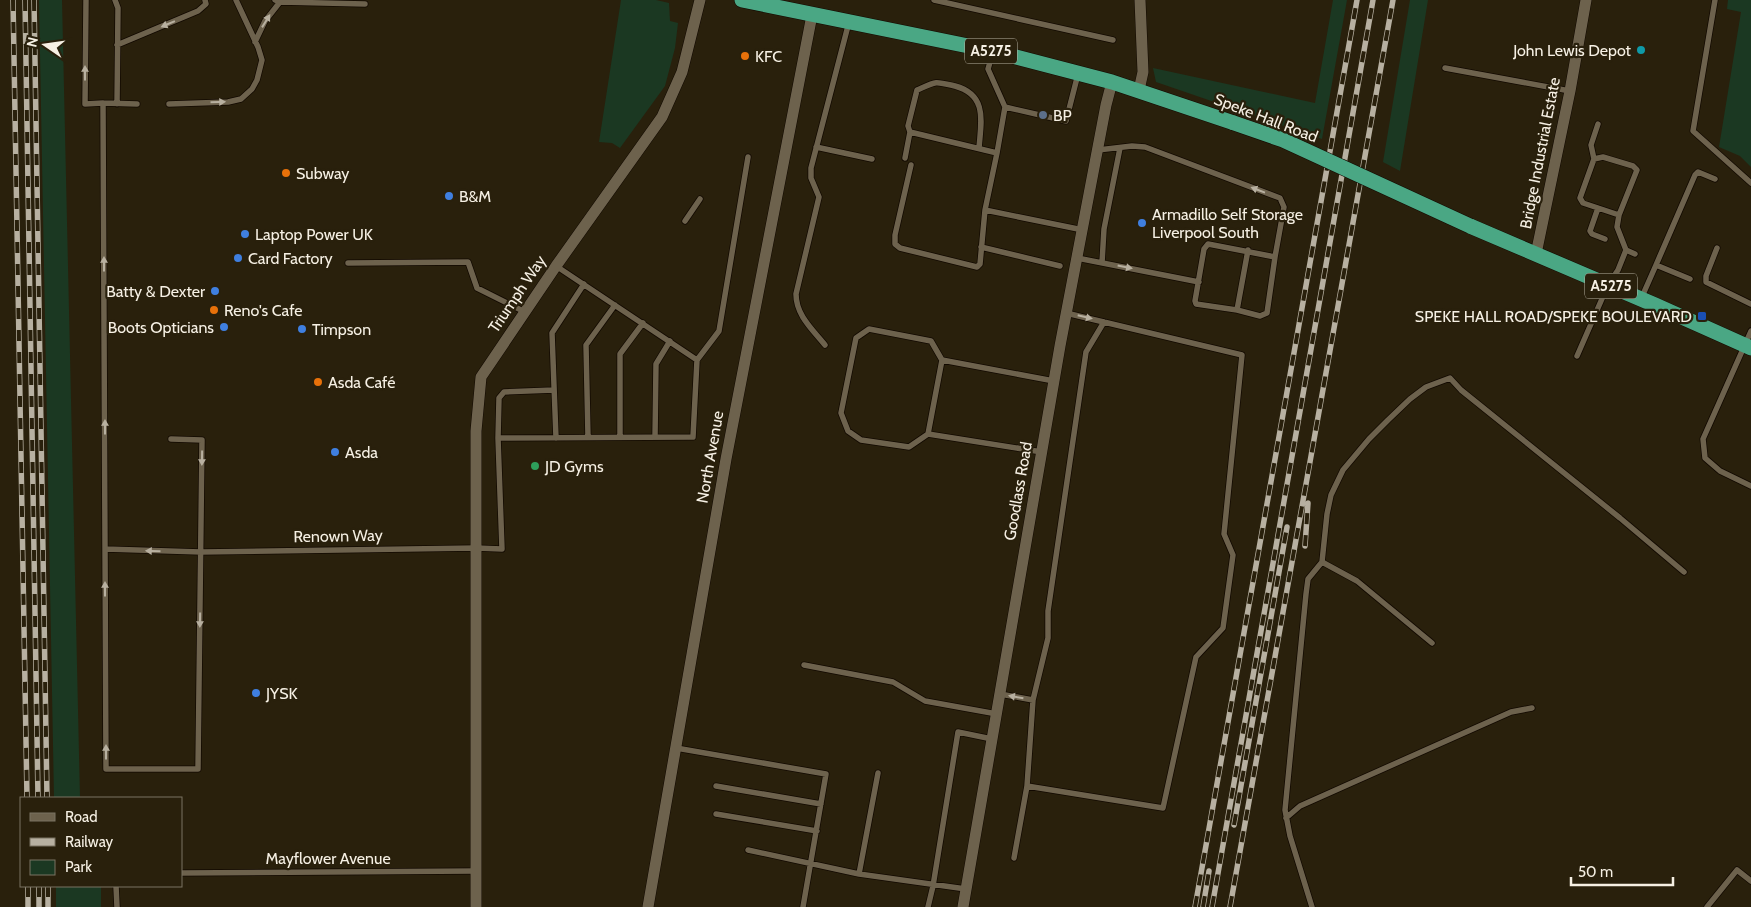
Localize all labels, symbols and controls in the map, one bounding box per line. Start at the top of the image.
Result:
one-way arrow [262,15,271,28]
north arrow [20,20,70,70]
one-way arrow [161,21,175,29]
text: N [22,35,42,49]
road number: A5275 [965,38,1017,64]
place label: John Lewis Depot [1512,41,1632,60]
marker: John Lewis Depot [1635,44,1647,56]
place label: KFC [755,47,782,66]
marker: KFC [739,50,751,62]
one-way arrow [81,65,89,81]
street label: Bridge Industrial Estate [1516,76,1564,230]
street label: Speke Hall Road [1211,89,1321,147]
one-way arrow [210,98,226,106]
place label: BP [1053,106,1072,125]
marker: BP [1037,109,1049,121]
place label: Subway [296,164,349,183]
marker: Subway [280,167,292,179]
one-way arrow [1251,185,1265,193]
place label: B&M [459,187,491,206]
marker: B&M [443,190,455,202]
place label: Armadillo Self Storage Liverpool South [1152,205,1303,242]
marker: Armadillo Self Storage Liverpool South [1136,217,1148,229]
place label: Laptop Power UK [255,225,373,244]
marker: Laptop Power UK [239,228,251,240]
place label: Card Factory [248,249,333,268]
marker: Card Factory [232,252,244,264]
street label: Triumph Way [484,252,550,336]
one-way arrow [100,256,108,272]
one-way arrow [1117,264,1133,272]
road number: A5275 [1585,274,1637,298]
place label: Batty & Dexter [106,282,206,301]
marker: Batty & Dexter [209,285,221,297]
place label: Reno's Cafe [224,301,303,320]
marker: Reno's Cafe [208,304,220,316]
place label: SPEKE HALL ROAD/SPEKE BOULEVARD [1415,307,1692,326]
marker: SPEKE HALL ROAD/SPEKE BOULEVARD [1696,310,1708,322]
one-way arrow [1078,314,1093,322]
place label: Boots Opticians [108,318,214,337]
place label: Timpson [312,320,371,339]
marker: Boots Opticians [218,321,230,333]
marker: Timpson [296,323,308,335]
place label: Asda Café [328,373,395,392]
marker: Asda Café [312,376,324,388]
street label: North Avenue [693,409,727,505]
one-way arrow [101,419,109,435]
street label: Goodlass Road [1000,440,1036,542]
place label: Asda [345,443,378,462]
marker: Asda [329,446,341,458]
one-way arrow [198,450,206,466]
place label: JD Gyms [544,457,604,476]
marker: JD Gyms [529,460,541,472]
street label: Renown Way [293,526,383,546]
one-way arrow [145,546,161,554]
one-way arrow [101,581,109,597]
one-way arrow [196,612,204,628]
place label: JYSK [265,684,298,703]
marker: JYSK [250,687,262,699]
one-way arrow [1008,693,1024,701]
one-way arrow [102,744,110,760]
legend [20,797,182,887]
text: Road [65,808,98,826]
text: Railway [65,833,114,851]
street label: Mayflower Avenue [265,849,391,868]
scale bar [1571,854,1674,886]
text: Park [65,858,92,876]
text: 50 m [1578,863,1613,881]

